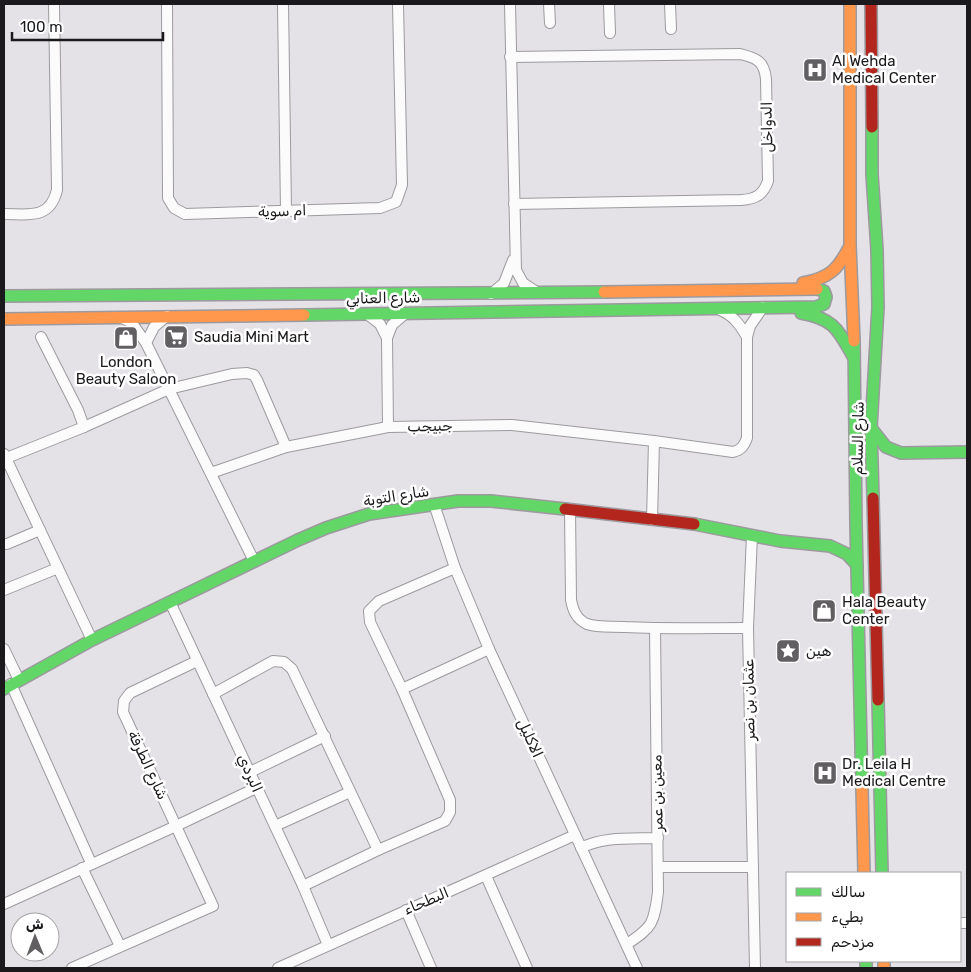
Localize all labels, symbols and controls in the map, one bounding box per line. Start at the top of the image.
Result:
scale bar [12,10,164,42]
text: 100 m [20,18,62,36]
place label: Al Wehda Medical Center [832,52,936,87]
hospital icon: Al Wehda Medical Center [802,57,828,83]
street label: الدواخل [758,101,777,153]
street label: ام سوية [257,201,307,222]
street label: شارع العنابي [346,288,420,311]
supermarket icon: Saudia Mini Mart [163,324,189,350]
shop icon: London Beauty Saloon [113,325,139,351]
place label: Saudia Mini Mart [194,328,309,346]
place label: London Beauty Saloon [76,353,176,388]
street label: شارع السلام [848,401,870,475]
street label: جبيجب [407,417,453,435]
street label: شارع التوبة [362,482,431,512]
place label: Hala Beauty Center [842,593,926,628]
shop icon: Hala Beauty Center [811,598,837,624]
place icon: هين [775,638,801,664]
place label: هين [806,642,831,660]
street label: عثمان بن نصر [739,659,759,742]
street label: الاكليل [513,716,547,760]
street label: شارع الطرفة [122,727,172,803]
street label: البردي [233,751,266,795]
street label: معين بن عمر [647,754,667,833]
place label: Dr. Leila H Medical Centre [842,755,946,790]
hospital icon: Dr. Leila H Medical Centre [812,760,838,786]
legend [786,872,961,962]
street label: البطحاء [401,883,451,919]
text: سالك [831,883,866,901]
text: بطيء [831,908,864,929]
north arrow [10,912,60,962]
text: ش [26,916,44,933]
text: مزدحم [831,933,874,952]

